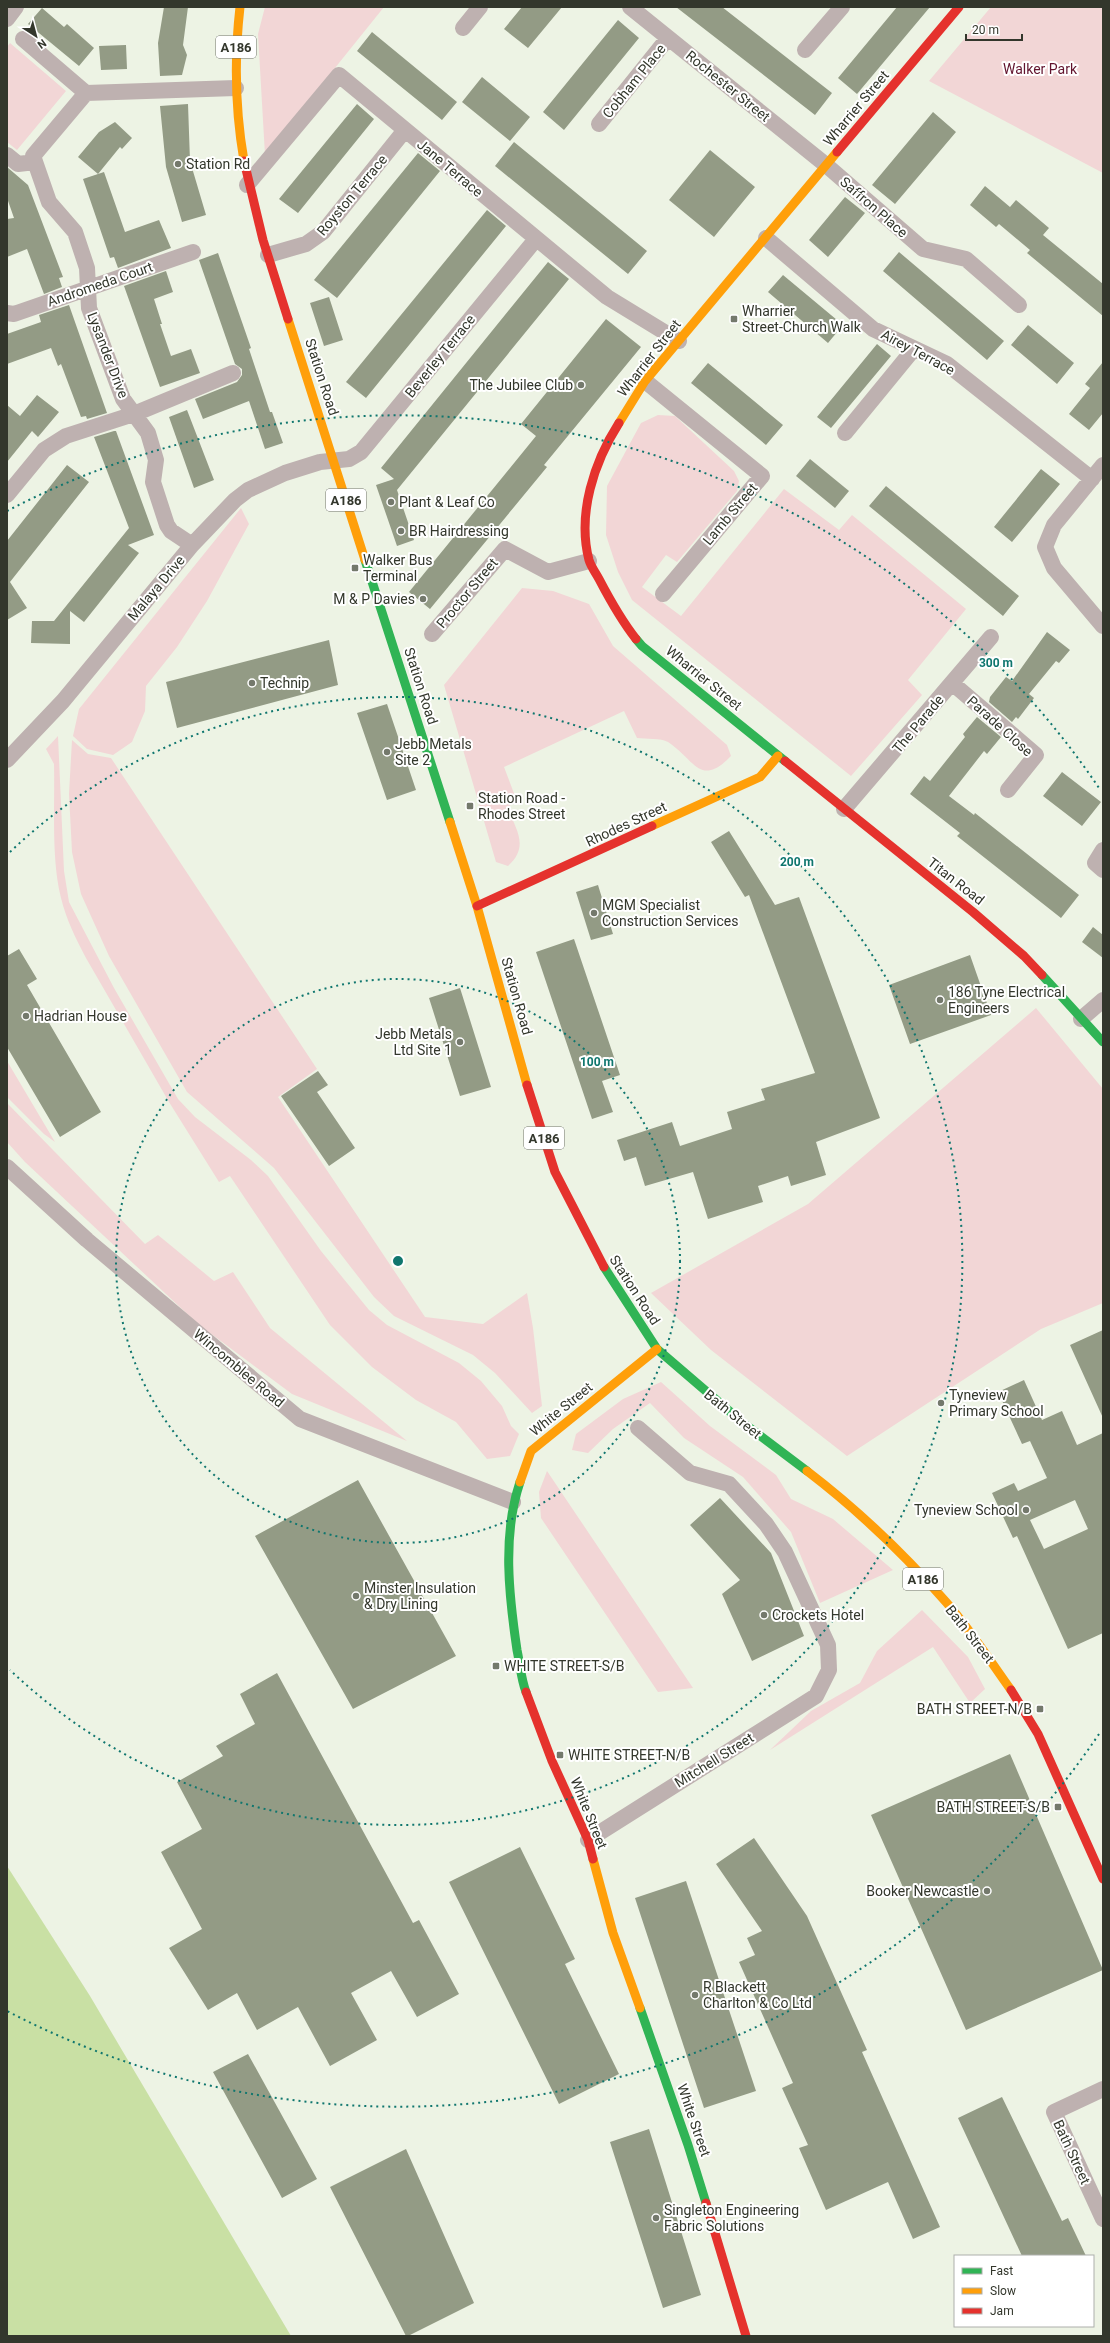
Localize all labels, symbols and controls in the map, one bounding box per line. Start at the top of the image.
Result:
north arrow [16,16,56,56]
scale bar [966,16,1022,42]
text: 20 m [972,23,999,37]
text: N [34,36,49,51]
road number: A186 [216,36,256,58]
street label: Cobham Place [599,41,669,121]
street label: Rochester Street [683,47,774,125]
park label: Walker Park [1003,61,1078,77]
street label: Wharrier Street [820,67,892,149]
street label: Jane Terrace [414,136,486,200]
street label: Royston Terrace [314,151,390,239]
place label: Station Rd [186,156,250,172]
marker: Station Rd [173,159,183,169]
street label: Saffron Place [837,173,911,241]
street label: Andromeda Court [45,258,155,310]
place label: Wharrier Street-Church Walk [742,303,862,335]
street label: Lysander Drive [84,310,132,400]
street label: Beverley Terrace [402,311,478,401]
marker: Wharrier Street-Church Walk [729,314,739,324]
street label: Wharrier Street [614,316,684,400]
street label: Airey Terrace [878,326,958,378]
street label: Station Road [302,337,342,417]
place label: The Jubilee Club [470,377,573,393]
marker: The Jubilee Club [576,380,586,390]
street label: Lamb Street [700,480,761,548]
road number: A186 [326,489,366,511]
place label: Plant & Leaf Co [399,494,495,510]
marker: Plant & Leaf Co [386,497,396,507]
place label: BR Hairdressing [409,523,509,539]
marker: BR Hairdressing [396,526,406,536]
street label: Malaya Drive [124,552,188,624]
place label: Walker Bus Terminal [363,552,432,584]
street label: Proctor Street [433,554,501,631]
marker: Walker Bus Terminal [350,563,360,573]
place label: M & P Davies [333,591,415,607]
marker: M & P Davies [418,594,428,604]
street label: Wharrier Street [663,642,746,714]
street label: Station Road [401,646,441,726]
text: 300 m [979,656,1013,670]
place label: Technip [260,675,309,691]
marker: Technip [247,678,257,688]
street label: The Parade [889,692,947,756]
street label: Parade Close [964,692,1036,760]
place label: Jebb Metals Site 2 [395,736,472,768]
marker: Jebb Metals Site 2 [382,747,392,757]
place label: Station Road - Rhodes Street [478,790,566,822]
street label: Rhodes Street [583,798,669,850]
marker: Station Road - Rhodes Street [465,801,475,811]
street label: Titan Road [925,854,987,908]
text: 200 m [780,855,814,869]
place label: MGM Specialist Construction Services [602,897,738,929]
marker: MGM Specialist Construction Services [589,908,599,918]
street label: Station Road [498,955,536,1037]
place label: 186 Tyne Electrical Engineers [948,984,1065,1016]
marker: 186 Tyne Electrical Engineers [935,995,945,1005]
place label: Hadrian House [34,1008,127,1024]
marker: Hadrian House [21,1011,31,1021]
place label: Jebb Metals Ltd Site 1 [375,1026,452,1058]
marker: Jebb Metals Ltd Site 1 [455,1037,465,1047]
text: 100 m [580,1055,614,1069]
road number: A186 [524,1127,564,1149]
street label: Station Road [607,1252,663,1328]
centre of rings [391,1254,405,1268]
street label: Wincomblee Road [191,1326,287,1410]
street label: White Street [526,1379,596,1439]
street label: Bath Street [701,1386,765,1442]
place label: Tyneview Primary School [949,1387,1044,1419]
marker: Tyneview Primary School [936,1398,946,1408]
place label: Tyneview School [914,1502,1018,1518]
marker: Tyneview School [1021,1505,1031,1515]
road number: A186 [903,1568,943,1590]
place label: Minster Insulation & Dry Lining [364,1580,476,1612]
marker: Minster Insulation & Dry Lining [351,1591,361,1601]
street label: Bath Street [942,1602,998,1666]
place label: Crockets Hotel [772,1607,864,1623]
marker: Crockets Hotel [759,1610,769,1620]
place label: WHITE STREET-S/B [504,1658,625,1674]
marker: WHITE STREET-S/B [491,1661,501,1671]
place label: BATH STREET-N/B [917,1701,1032,1717]
marker: BATH STREET-N/B [1035,1704,1045,1714]
street label: Mitchell Street [672,1729,757,1791]
place label: WHITE STREET-N/B [568,1747,690,1763]
marker: WHITE STREET-N/B [555,1750,565,1760]
street label: White Street [567,1775,611,1852]
place label: BATH STREET-S/B [936,1799,1050,1815]
marker: BATH STREET-S/B [1053,1802,1063,1812]
place label: Booker Newcastle [866,1883,979,1899]
marker: Booker Newcastle [982,1886,992,1896]
place label: R Blackett Charlton & Co Ltd [703,1979,812,2011]
marker: R Blackett Charlton & Co Ltd [690,1990,700,2000]
street label: White Street [674,2081,714,2159]
street label: Bath Street [1050,2117,1094,2187]
place label: Singleton Engineering Fabric Solutions [664,2202,799,2234]
marker: Singleton Engineering Fabric Solutions [651,2213,661,2223]
legend [954,2255,1094,2327]
text: Fast [990,2264,1013,2278]
text: Slow [990,2284,1016,2298]
text: Jam [990,2304,1014,2318]

